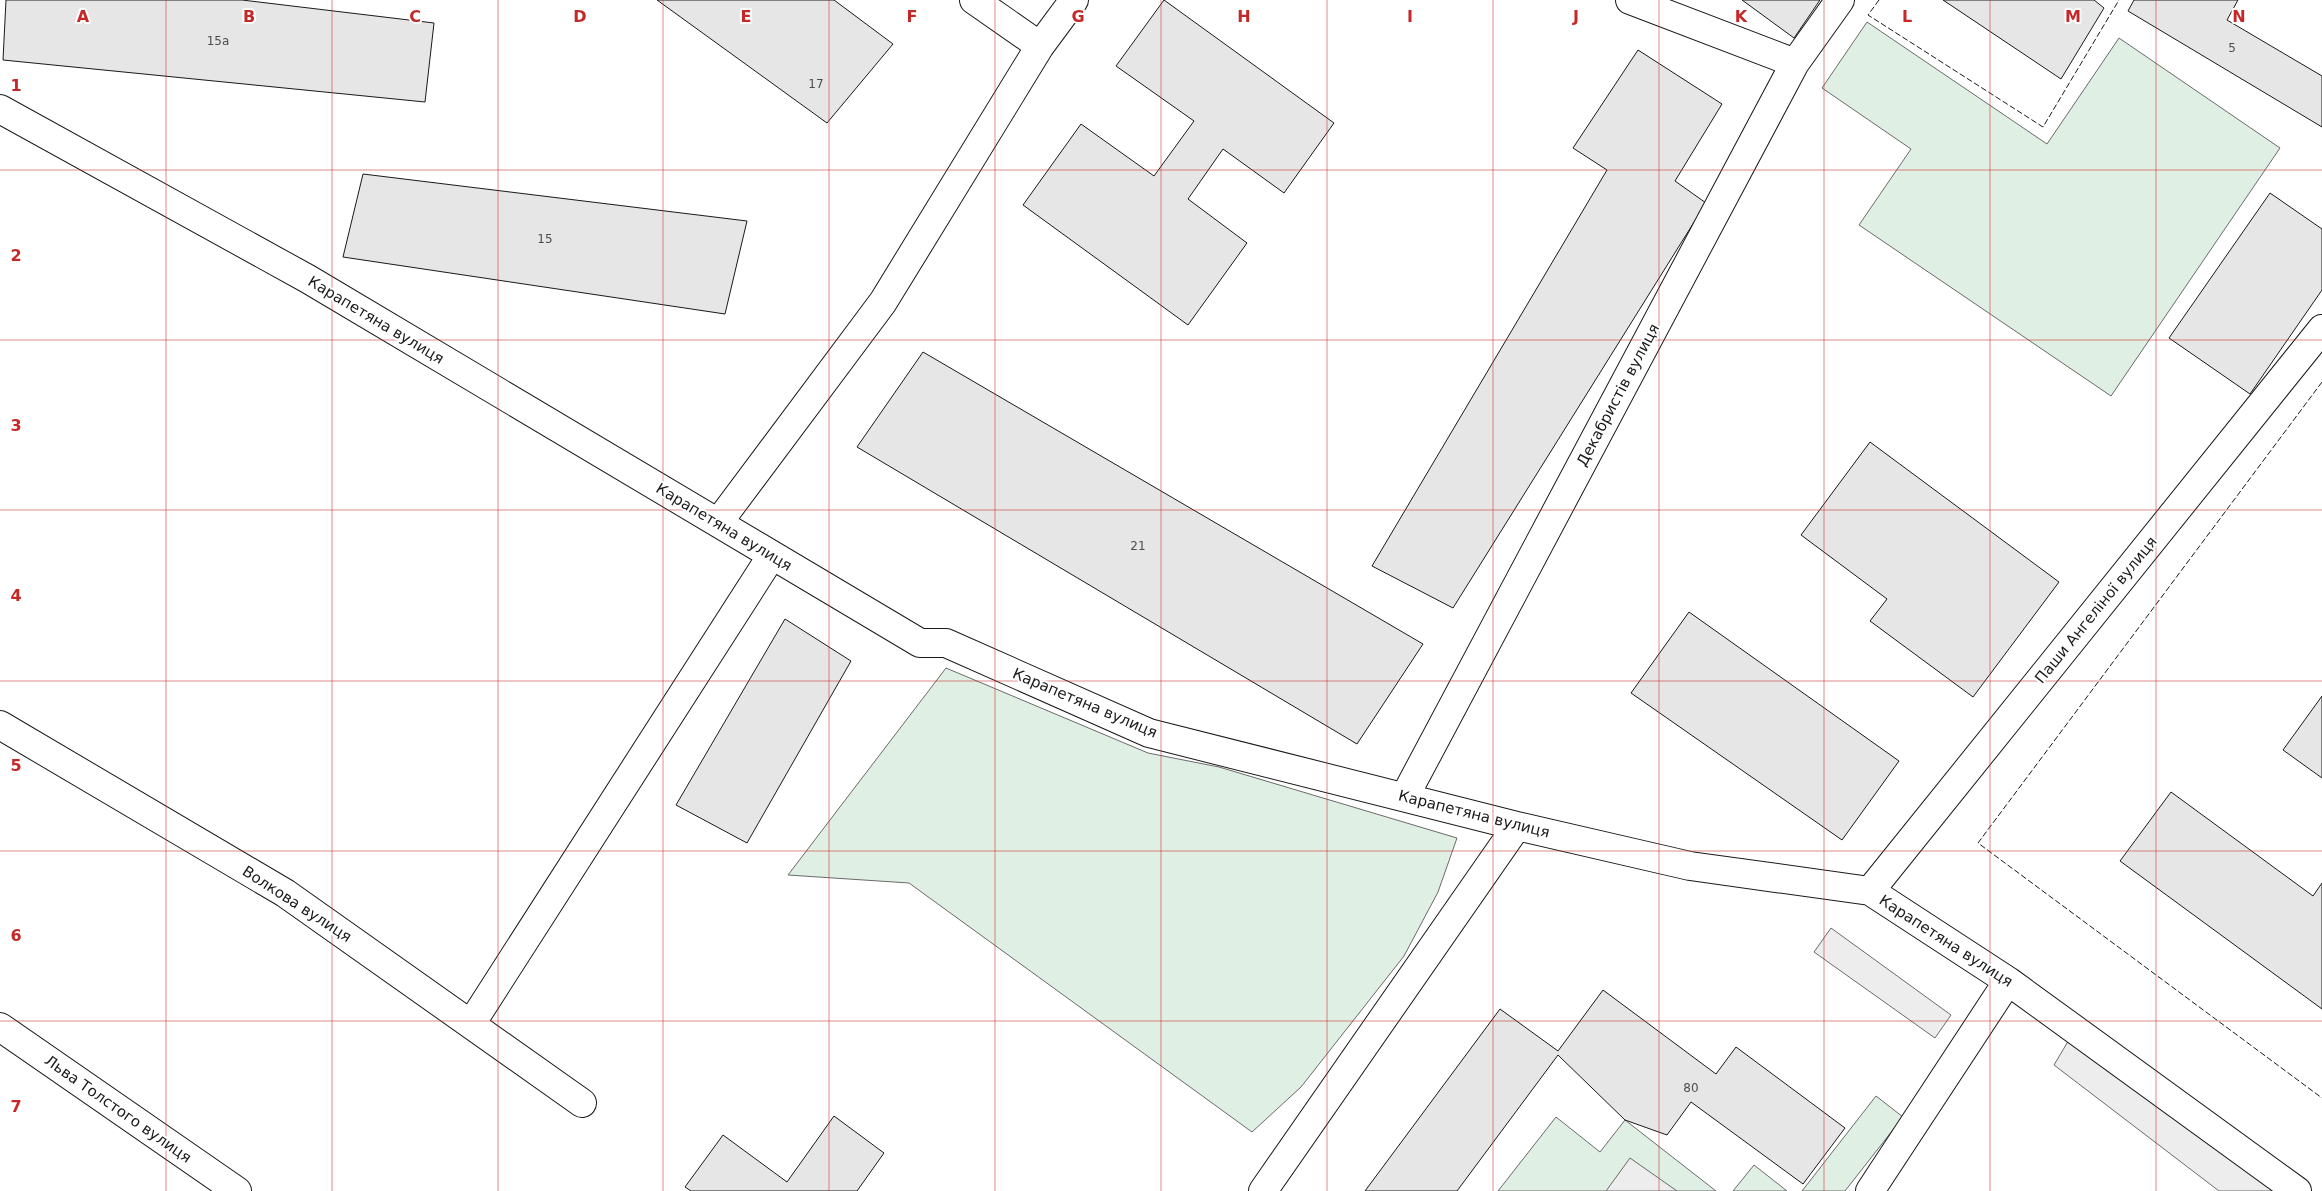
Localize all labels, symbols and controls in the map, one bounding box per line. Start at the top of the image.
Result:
text: A [77,7,90,26]
text: B [243,7,255,26]
text: C [409,7,421,26]
text: D [573,7,587,26]
text: E [741,7,751,26]
text: F [907,7,917,26]
text: G [1071,7,1085,26]
text: H [1237,7,1251,26]
text: I [1407,7,1413,26]
text: J [1572,7,1579,26]
text: K [1735,7,1748,26]
text: L [1902,7,1912,26]
text: M [2065,7,2081,26]
text: N [2232,7,2246,26]
house number: 15а [207,34,229,48]
house number: 5 [2228,41,2236,55]
text: 1 [10,76,22,95]
house number: 17 [808,77,824,91]
house number: 15 [537,232,553,246]
text: 2 [10,246,22,265]
street label: Карапетяна вулиця [305,272,447,368]
street label: Декабристів вулиця [1573,321,1663,469]
text: 3 [10,416,22,435]
street label: Карапетяна вулиця [653,479,795,575]
street label: Паши Ангеліної вулиця [2031,533,2161,687]
house number: 21 [1130,539,1146,553]
text: 4 [10,586,22,605]
street label: Карапетяна вулиця [1010,664,1160,742]
text: 5 [10,756,22,775]
street label: Карапетяна вулиця [1396,786,1552,842]
street label: Волкова вулиця [239,862,355,946]
street label: Карапетяна вулиця [1876,891,2016,991]
text: 6 [10,926,22,945]
street label: Льва Толстого вулиця [41,1051,195,1167]
house number: 80 [1683,1081,1699,1095]
text: 7 [10,1097,22,1116]

